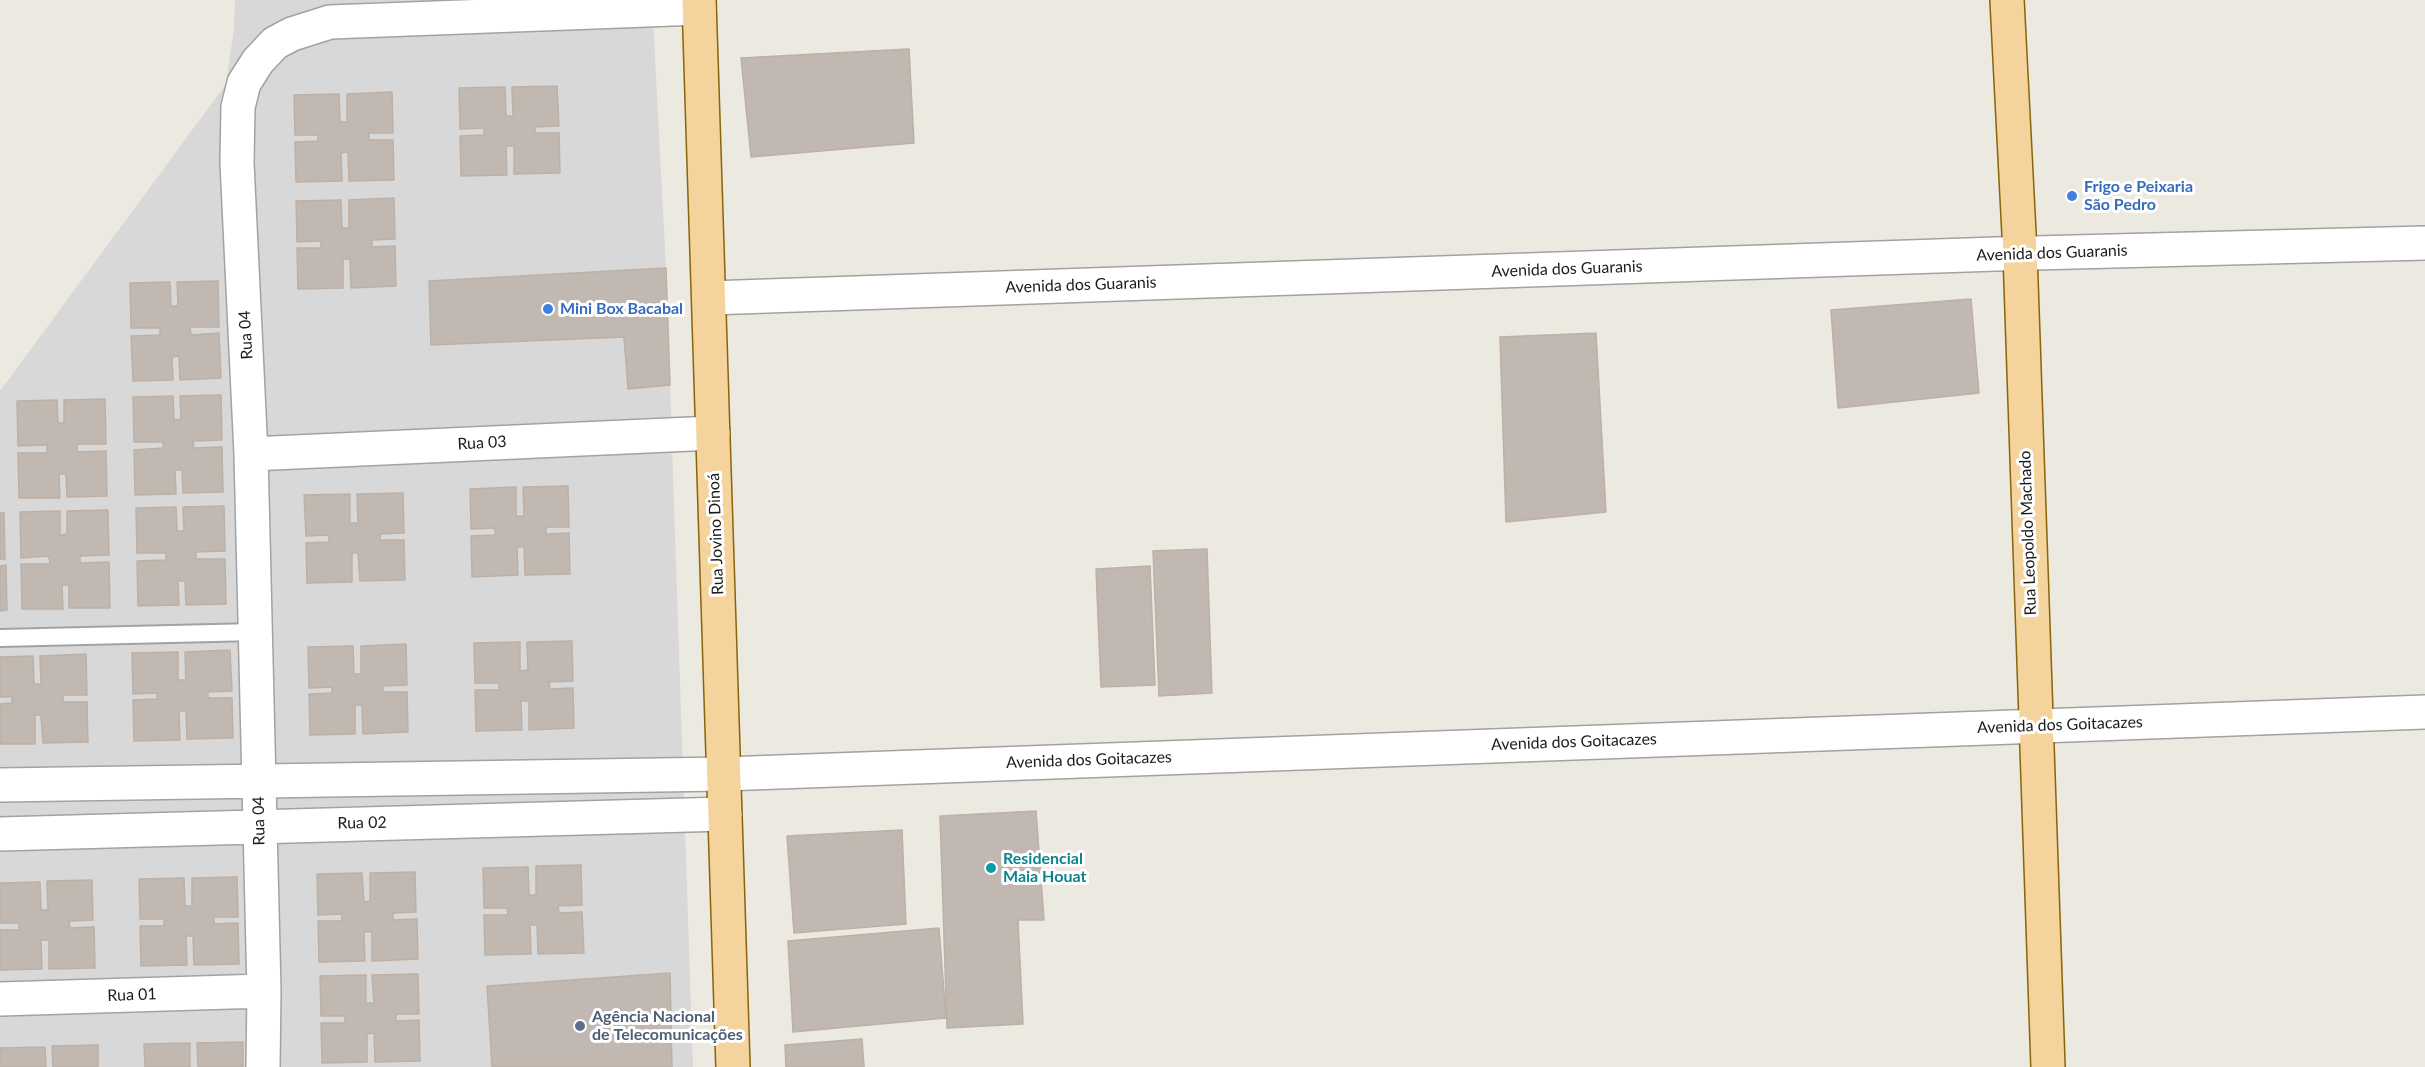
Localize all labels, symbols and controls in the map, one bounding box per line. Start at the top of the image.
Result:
place label: Frigo e Peixaria São Pedro [2084,177,2193,215]
marker: Frigo e Peixaria São Pedro [2065,189,2079,203]
street label: Avenida dos Guaranis [1976,241,2128,265]
street label: Avenida dos Guaranis [1491,257,1643,281]
street label: Avenida dos Guaranis [1005,273,1157,297]
place label: Mini Box Bacabal [560,299,683,319]
marker: Mini Box Bacabal [541,302,555,316]
street label: Rua 04 [235,310,257,360]
street label: Rua 03 [457,432,507,454]
street label: Rua Leopoldo Machado [2016,450,2040,616]
street label: Rua Jovino Dinoá [704,473,728,595]
street label: Avenida dos Goitacazes [1977,713,2143,737]
street label: Avenida dos Goitacazes [1491,730,1657,754]
street label: Avenida dos Goitacazes [1006,748,1172,772]
street label: Rua 04 [249,796,269,846]
street label: Rua 02 [337,813,387,833]
place label: Residencial Maia Houat [1003,849,1086,887]
marker: Residencial Maia Houat [984,861,998,875]
street label: Rua 01 [107,985,157,1005]
place label: Agência Nacional de Telecomunicações [592,1007,743,1045]
marker: Agência Nacional de Telecomunicações [573,1019,587,1033]

